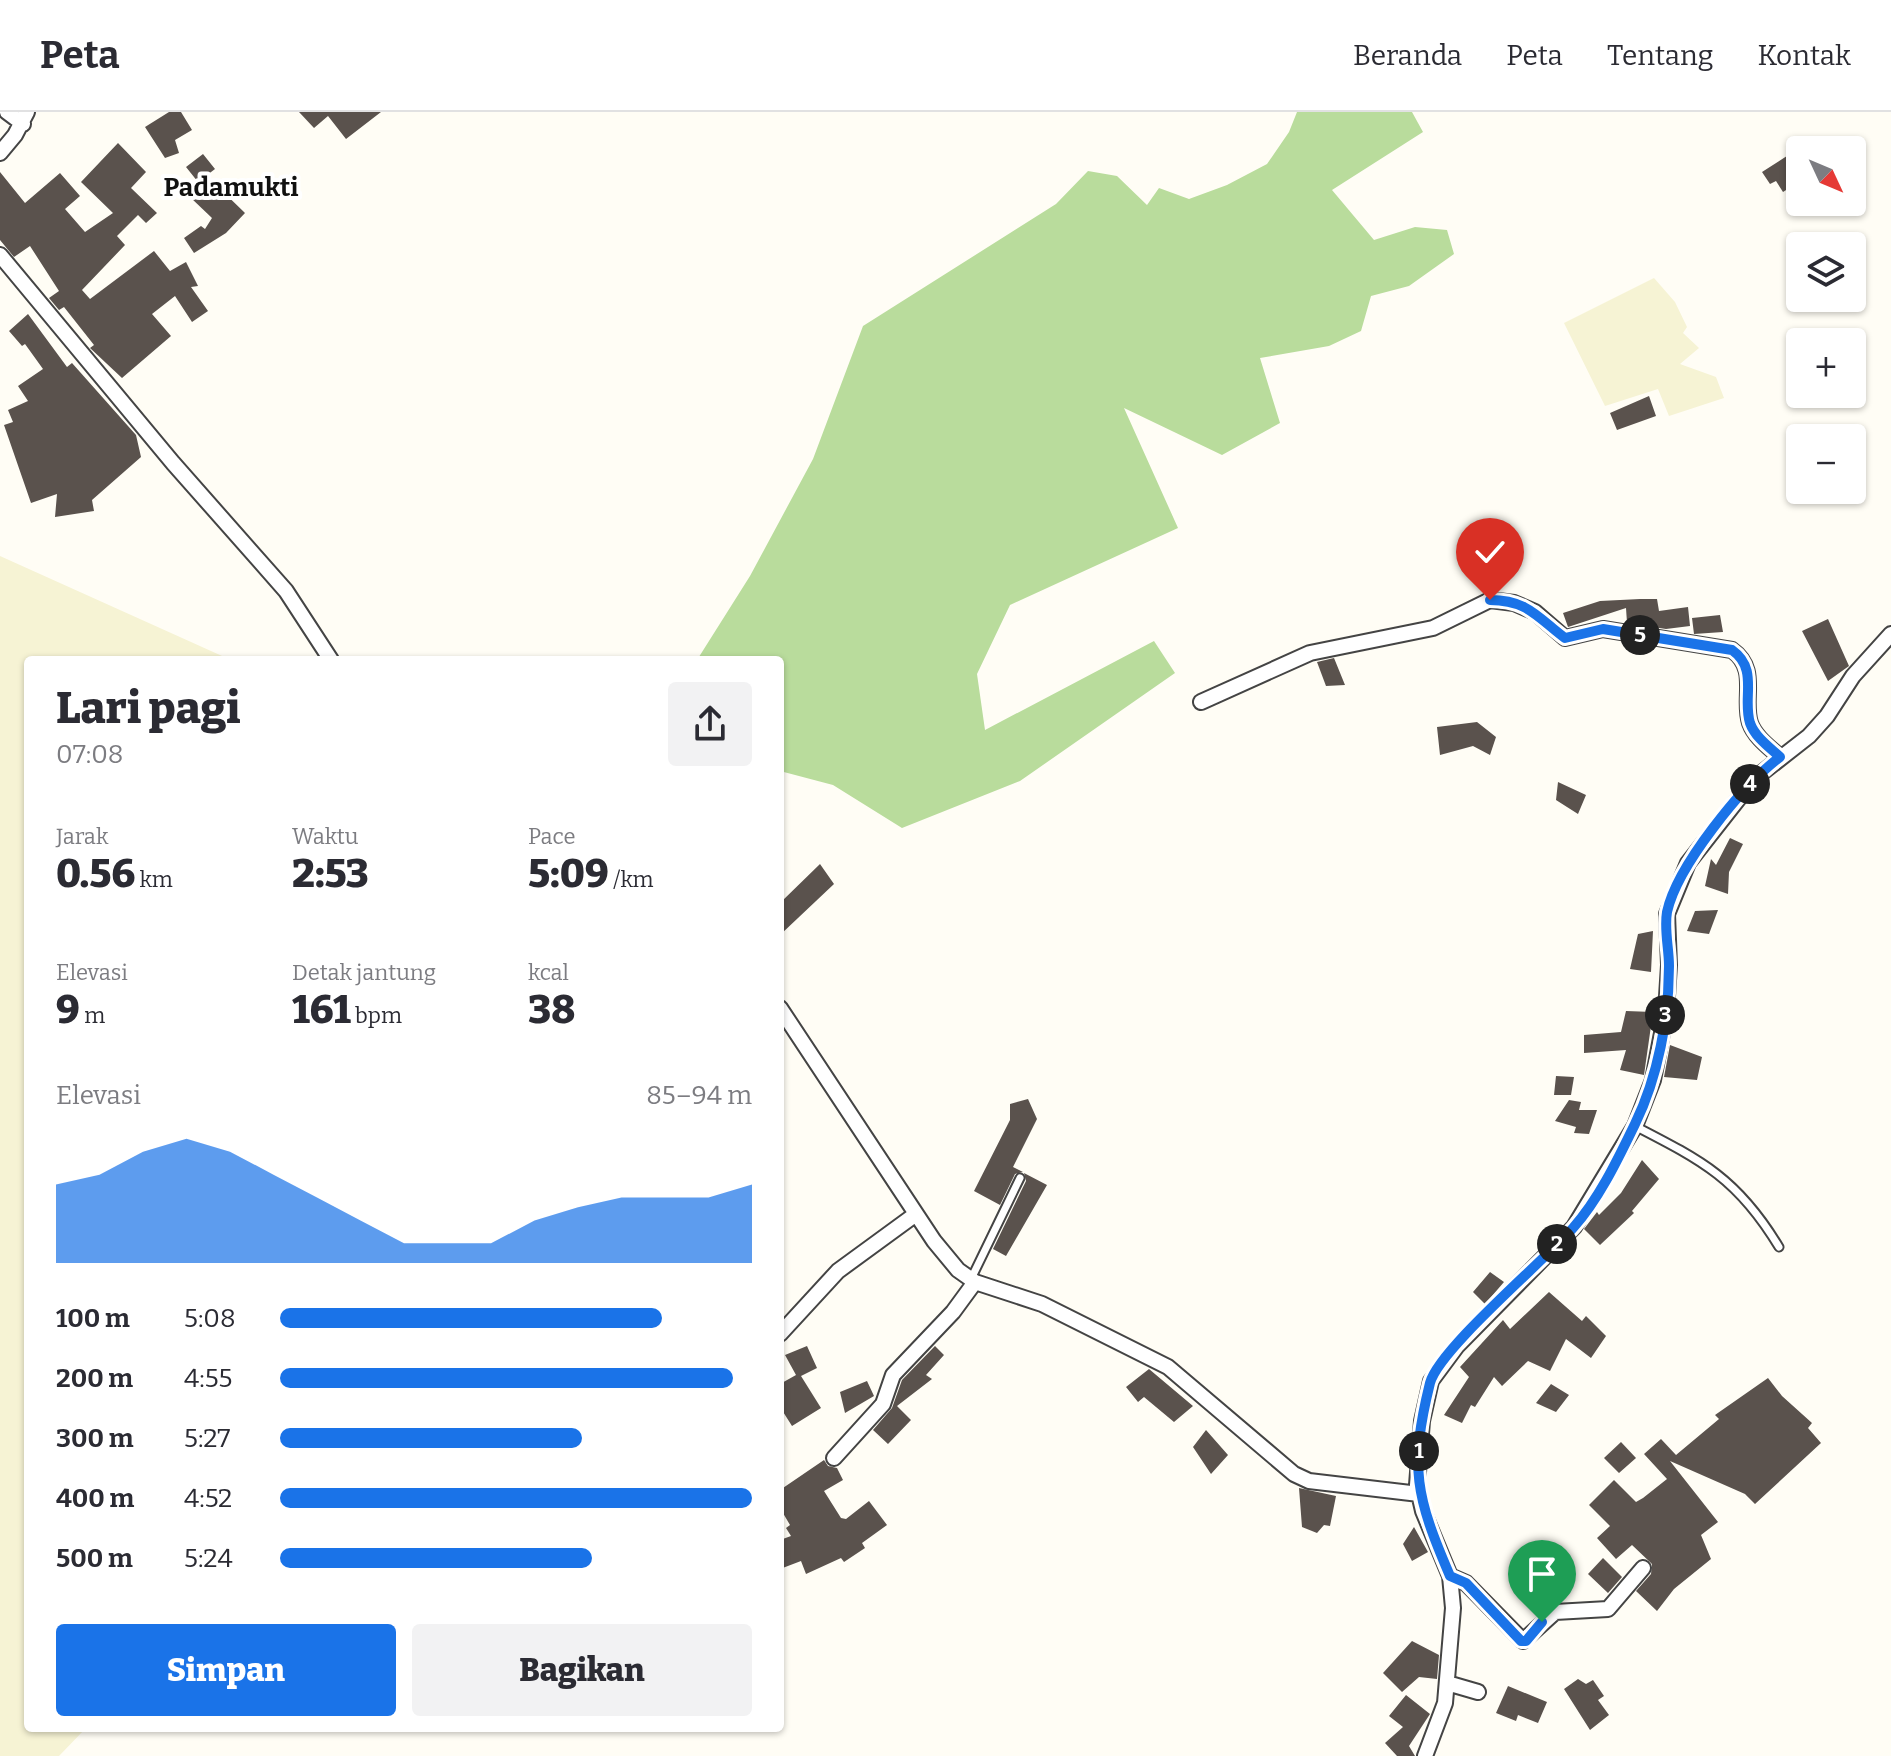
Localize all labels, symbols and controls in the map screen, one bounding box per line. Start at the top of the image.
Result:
text: Peta [40,32,120,78]
text: Beranda [1353,39,1462,72]
text: Peta [1506,39,1563,72]
text: Tentang [1607,39,1713,72]
text: Kontak [1757,39,1851,72]
north arrow [1786,136,1866,216]
map controls [1786,136,1866,504]
district label: Padamukti [163,172,299,203]
button: layers [1786,232,1866,312]
button: + [1786,328,1866,408]
button: − [1786,424,1866,504]
pin [1456,518,1524,600]
icon: check [1468,530,1512,574]
pin: 5 [1620,615,1660,655]
text: 5 [1634,621,1646,648]
text: Lari pagi [56,682,241,735]
button: share [668,682,752,766]
text: 07:08 [56,739,124,770]
pin: 4 [1730,764,1770,804]
text: 4 [1743,770,1757,797]
text: Jarak [56,823,108,850]
text: Waktu [292,823,358,850]
text: Pace [528,823,576,850]
text: 0.56 [56,850,135,898]
text: 2:53 [292,850,369,898]
text: 5:09 [528,850,609,898]
text: km [135,866,173,893]
text: /km [609,866,654,893]
text: Elevasi [56,959,128,986]
text: Detak jantung [292,959,436,986]
text: kcal [528,959,569,986]
text: 9 [56,986,80,1034]
text: 161 [292,986,351,1034]
text: 38 [528,986,575,1034]
pin: 3 [1645,995,1685,1035]
text: 3 [1659,1001,1671,1028]
text: m [80,1002,105,1029]
text: bpm [351,1002,402,1029]
text: Elevasi [56,1080,141,1111]
text: 85–94 m [646,1080,752,1111]
pin: 2 [1537,1224,1577,1264]
text: 2 [1551,1230,1563,1257]
text: 100 m [56,1303,130,1334]
text: 5:08 [184,1303,236,1334]
text: 200 m [56,1363,133,1394]
text: 4:55 [184,1363,232,1394]
text: 300 m [56,1423,133,1454]
text: 5:27 [184,1423,230,1454]
pin: 1 [1399,1431,1439,1471]
text: 1 [1414,1437,1424,1464]
text: 400 m [56,1483,134,1514]
text: 4:52 [184,1483,232,1514]
pin [1508,1540,1576,1622]
text: 500 m [56,1543,133,1574]
text: 5:24 [184,1543,233,1574]
icon: arrive [1520,1552,1564,1596]
button: Simpan [56,1624,396,1716]
button: Bagikan [412,1624,752,1716]

